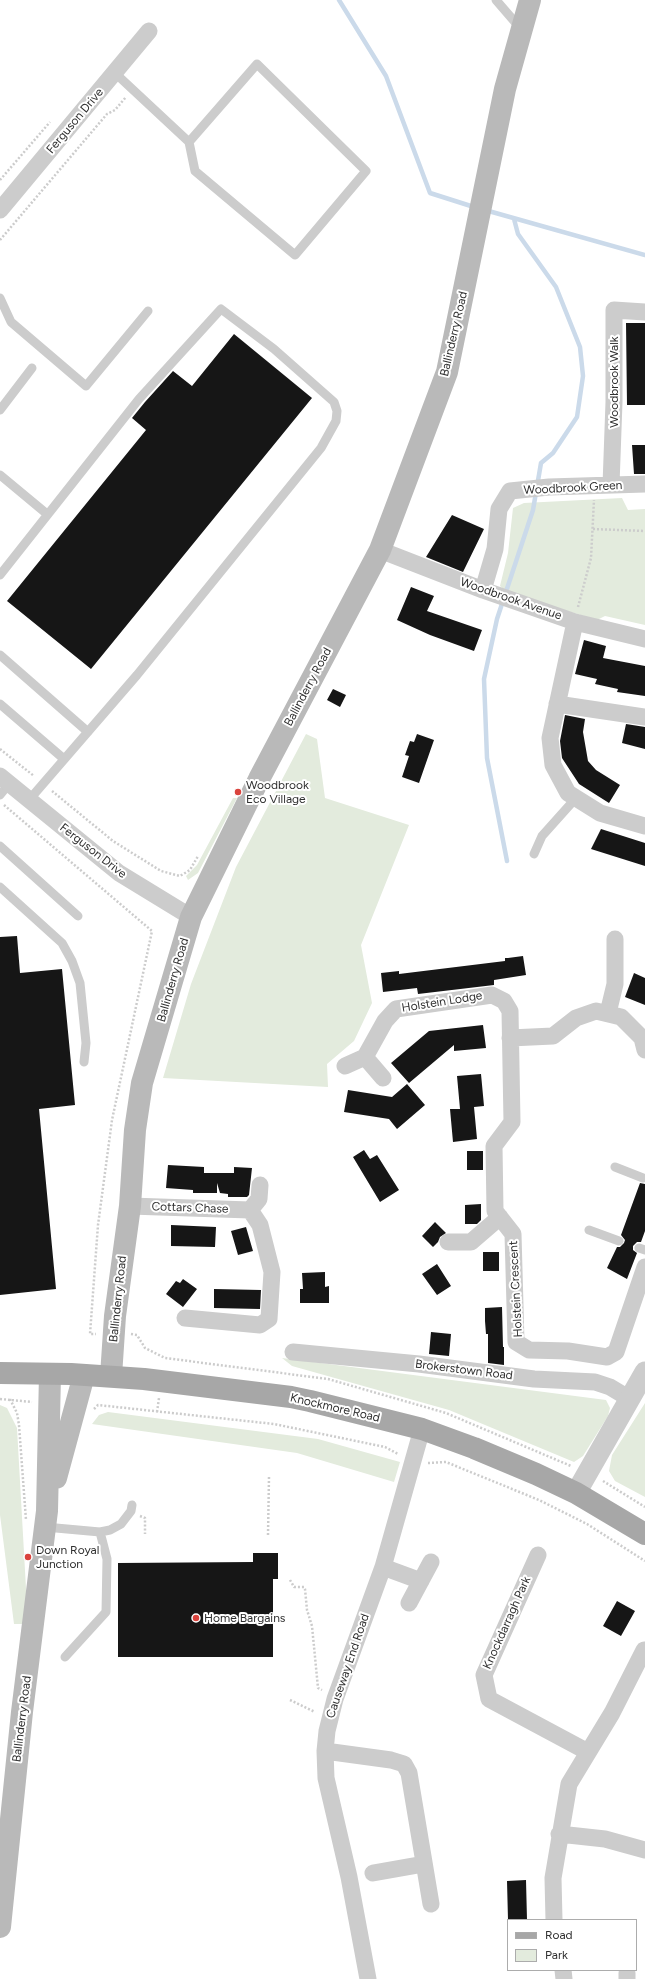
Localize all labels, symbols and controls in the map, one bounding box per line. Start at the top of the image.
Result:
street label: Ferguson Drive [44,85,106,157]
street label: Ballinderry Road [437,290,471,378]
street label: Woodbrook Walk [607,336,621,428]
street label: Woodbrook Green [523,478,623,498]
street label: Woodbrook Avenue [458,575,564,623]
street label: Ballinderry Road [281,645,335,729]
place label: Woodbrook Eco Village [246,778,309,806]
marker: Woodbrook Eco Village [233,787,243,797]
street label: Ferguson Drive [57,820,129,882]
street label: Ballinderry Road [154,936,192,1024]
street label: Holstein Lodge [401,989,483,1015]
street label: Cottars Chase [151,1199,229,1217]
street label: Holstein Crescent [506,1240,526,1338]
street label: Ballinderry Road [106,1255,130,1343]
street label: Brokerstown Road [414,1357,514,1383]
street label: Knockmore Road [289,1391,381,1425]
place label: Down Royal Junction [36,1543,99,1571]
marker: Down Royal Junction [23,1552,33,1562]
street label: Knockdarragh Park [480,1574,534,1672]
place label: Home Bargains [204,1611,285,1625]
street label: Causeway End Road [323,1612,373,1720]
marker: Home Bargains [191,1613,201,1623]
street label: Ballinderry Road [10,1675,34,1763]
legend [507,1919,637,1971]
text: Road [545,1928,573,1942]
text: Park [545,1948,568,1962]

